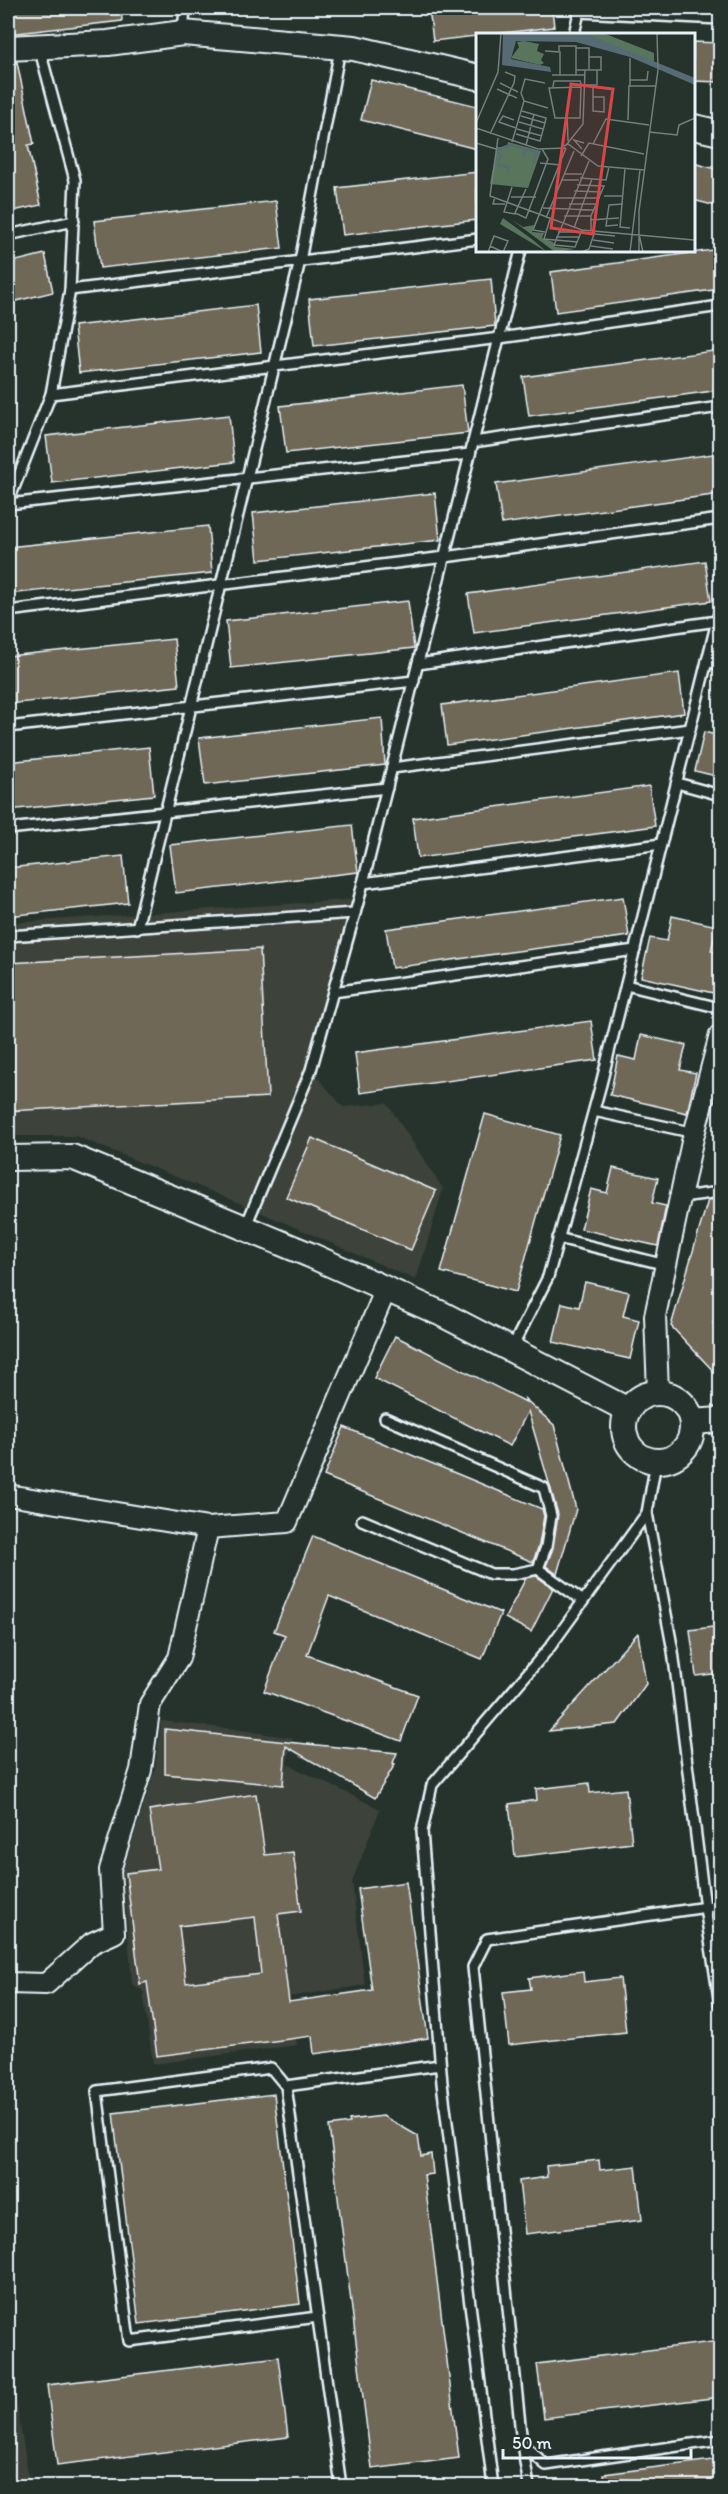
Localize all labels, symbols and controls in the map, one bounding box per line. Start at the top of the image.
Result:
inset map [476,33,695,252]
scale bar [503,2422,690,2460]
text: 50 m [512,2432,552,2454]

